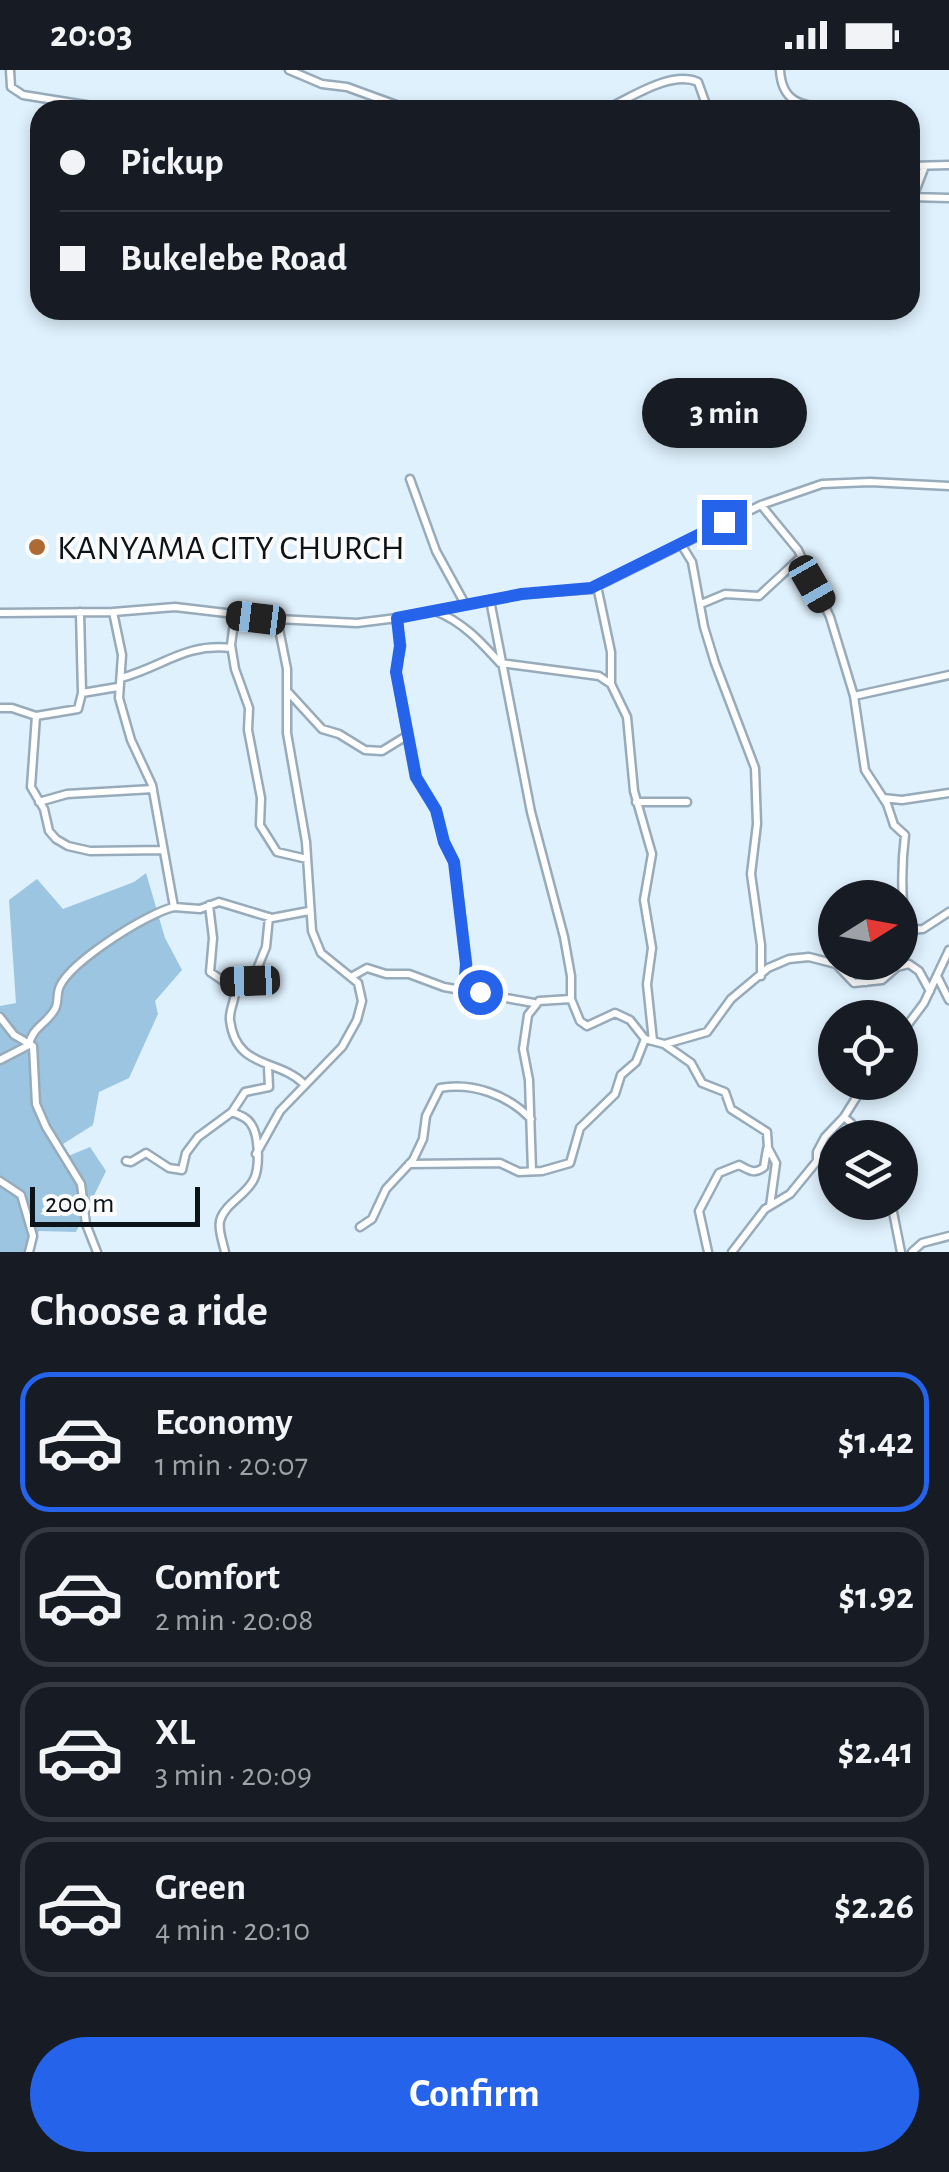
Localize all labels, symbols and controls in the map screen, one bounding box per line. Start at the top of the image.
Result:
text: 20:03 [50,16,133,54]
text: Pickup [120,144,224,182]
text: Bukelebe Road [120,240,347,278]
callout: 3 min [642,377,806,447]
text: 3 min [690,397,759,429]
route end [702,500,747,545]
place label: KANYAMA CITY CHURCH [57,531,405,566]
marker: KANYAMA CITY CHURCH [26,536,48,558]
car [784,551,840,617]
car [224,599,288,637]
north arrow [818,880,918,980]
map controls [818,880,918,1220]
car [219,965,281,997]
route start [458,970,503,1015]
button: locate [818,1000,918,1100]
button: layers [818,1120,918,1220]
scale bar [30,1182,200,1226]
text: 200 m [45,1190,114,1218]
text: Choose a ride [30,1289,268,1334]
icon: car [35,1397,125,1487]
text: Economy [155,1404,293,1442]
text: $1.42 [838,1423,914,1461]
text: 1 min · 20:07 [155,1449,308,1481]
icon: car [35,1552,125,1642]
text: Comfort [155,1559,280,1597]
text: $1.92 [838,1578,914,1616]
text: 2 min · 20:08 [155,1604,313,1636]
icon: car [35,1707,125,1797]
text: XL [155,1714,195,1752]
text: $2.41 [838,1733,914,1771]
text: 3 min · 20:09 [155,1759,312,1791]
icon: car [35,1862,125,1952]
text: Green [155,1869,246,1907]
text: $2.26 [834,1888,914,1926]
text: 4 min · 20:10 [155,1914,310,1946]
button: Confirm [30,2037,919,2152]

